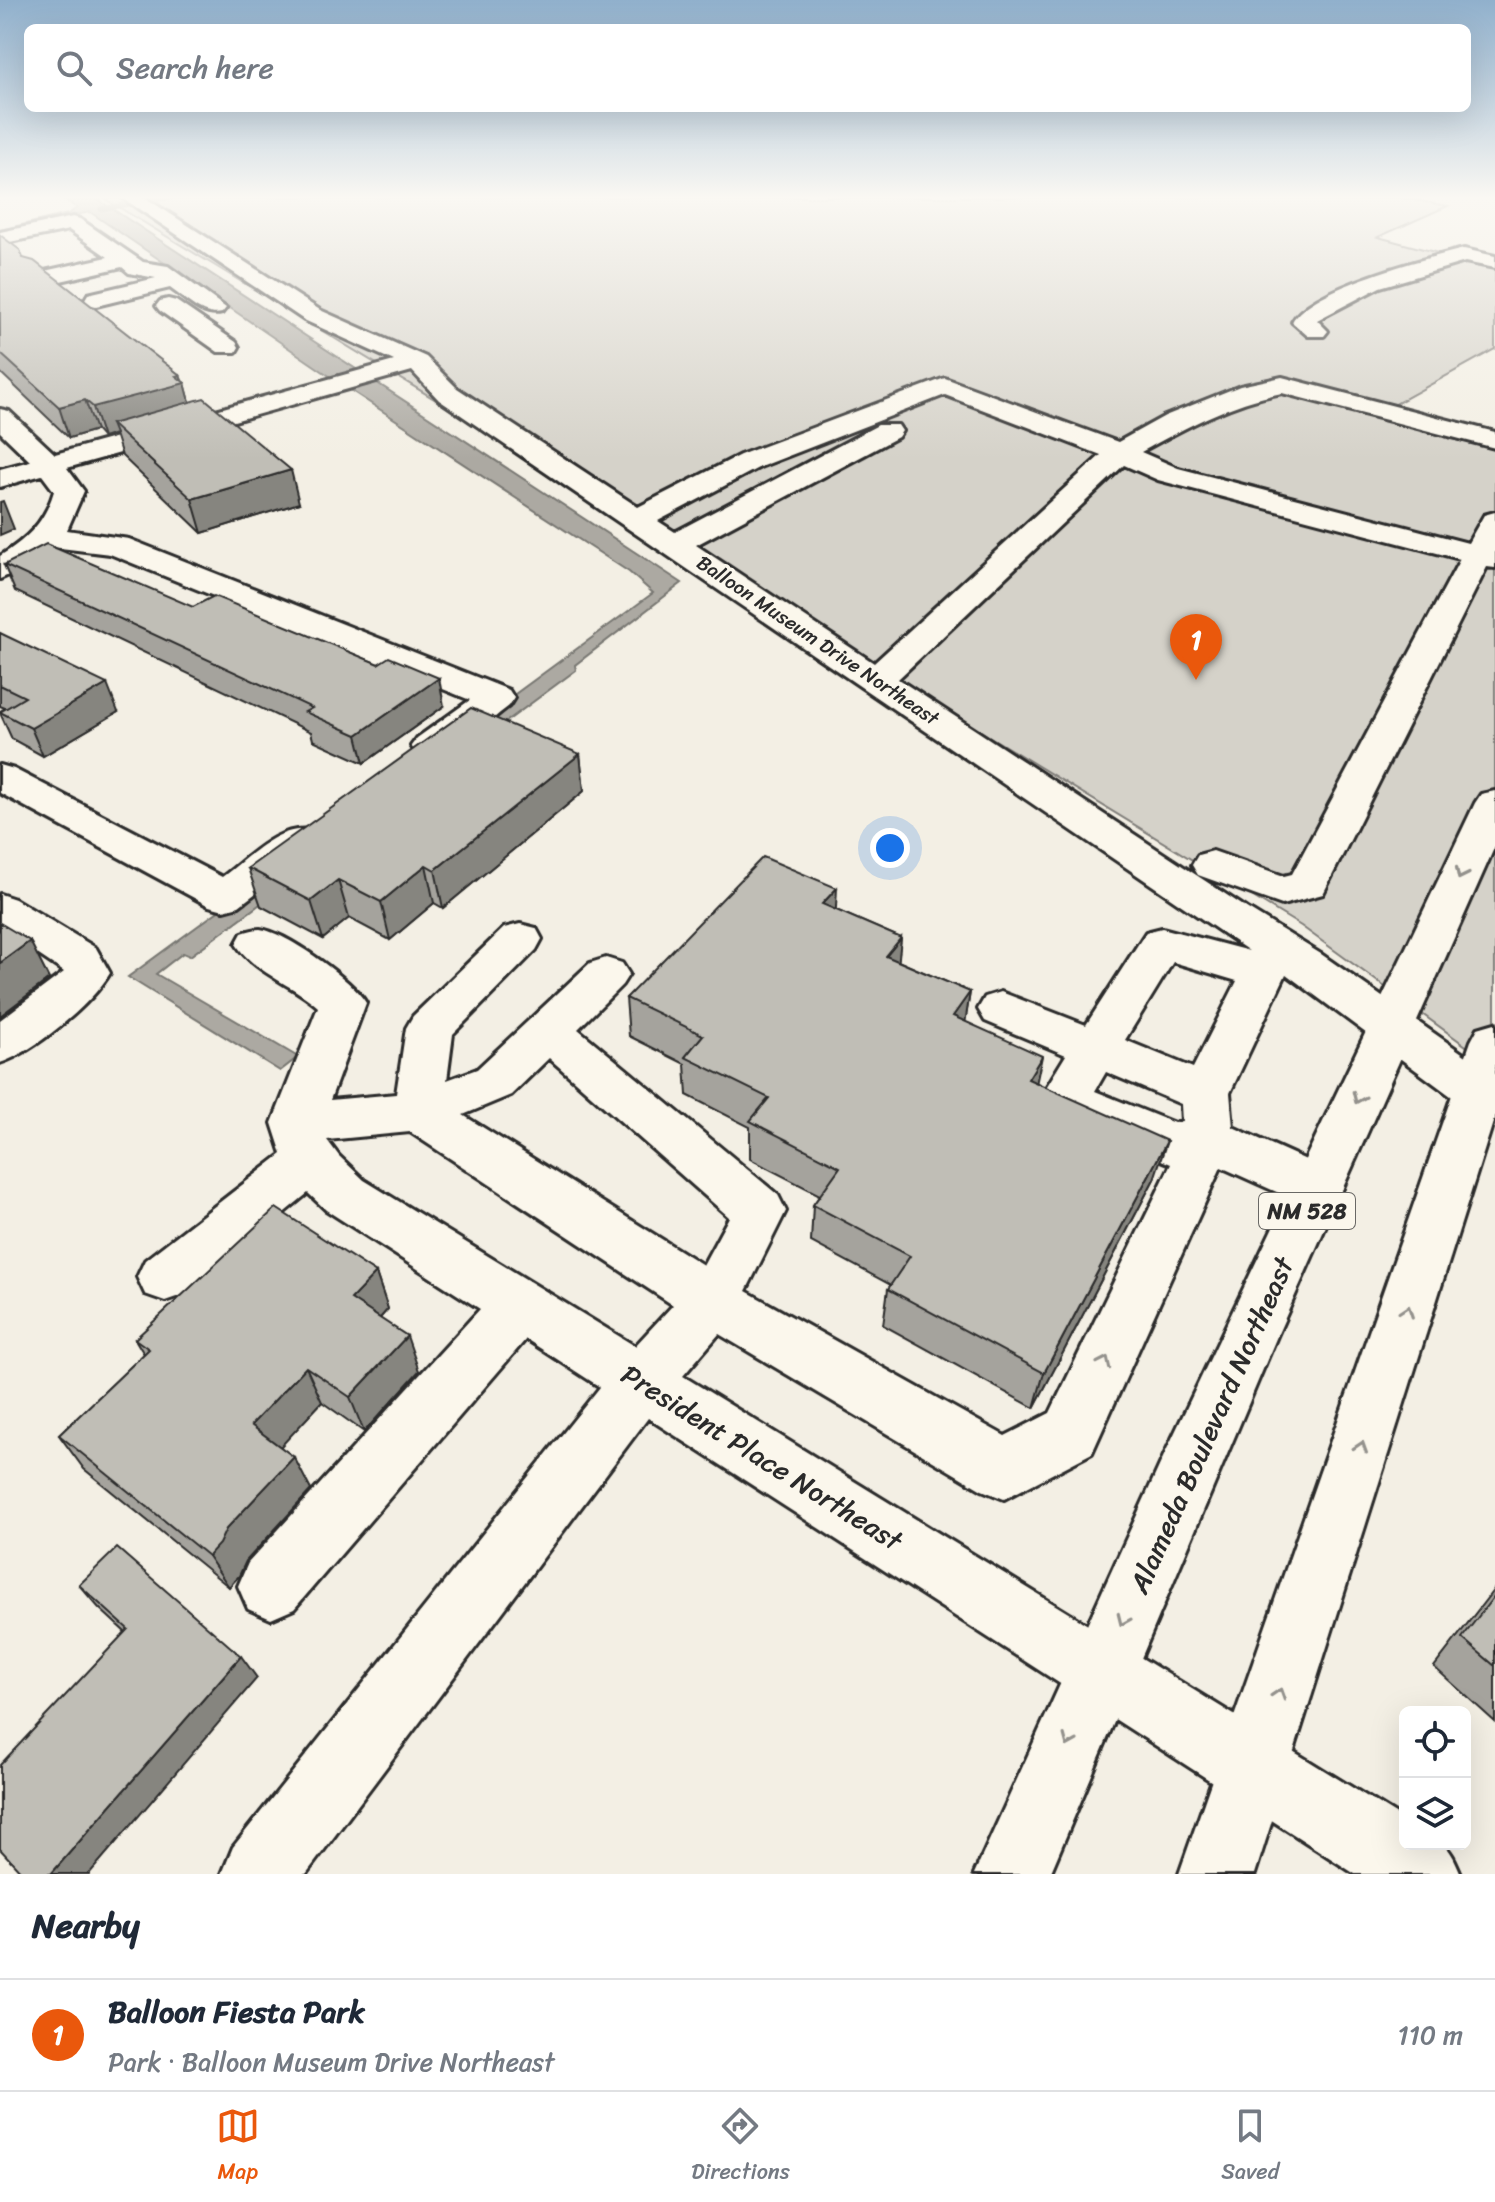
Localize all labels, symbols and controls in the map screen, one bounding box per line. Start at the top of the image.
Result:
search box [24,24,1471,112]
text: Search here [116,41,274,95]
icon: search [52,46,96,90]
street label: Balloon Museum Drive Northeast [689,546,947,736]
pin: 1 [1170,614,1222,680]
your location [870,828,910,868]
one-way arrow [1455,865,1471,880]
one-way arrow [1352,1090,1368,1104]
road number: NM 528 [1259,1193,1355,1229]
street label: Alameda Boulevard Northeast [1115,1247,1309,1602]
one-way arrow [1397,1305,1413,1319]
street label: President Place Northeast [611,1351,914,1565]
one-way arrow [1095,1356,1111,1370]
one-way arrow [1352,1441,1368,1455]
one-way arrow [1117,1611,1133,1626]
one-way arrow [1270,1687,1286,1701]
map controls [1399,1706,1471,1850]
button: locate [1399,1706,1471,1778]
one-way arrow [1063,1733,1079,1747]
button: layers [1399,1778,1471,1850]
text: Nearby [32,1896,140,1956]
text: Balloon Fiesta Park [108,1985,365,2039]
text: 1 [52,2012,64,2058]
text: 110 m [1398,2012,1463,2058]
text: Park · Balloon Museum Drive Northeast [108,2039,555,2085]
tab: Map [216,2104,260,2191]
tab: Directions [691,2104,790,2191]
tab: Saved [1221,2104,1279,2191]

